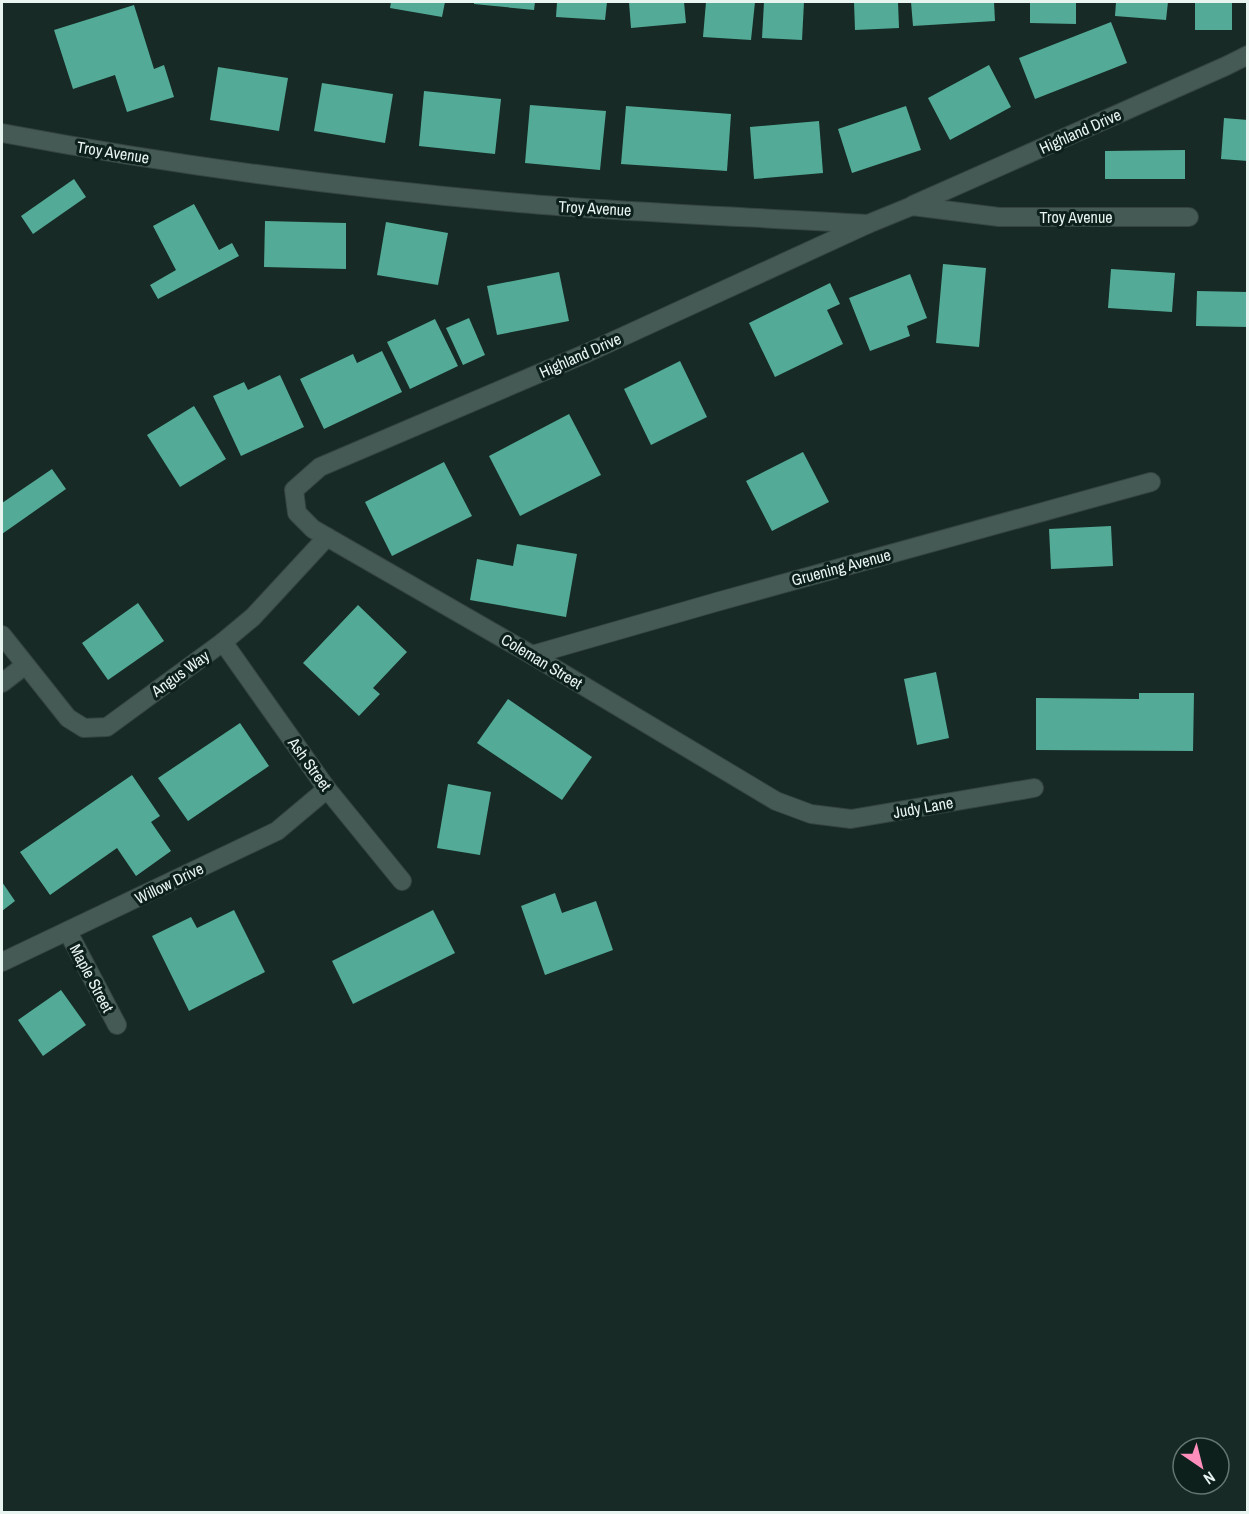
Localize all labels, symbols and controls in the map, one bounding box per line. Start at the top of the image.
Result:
street label: Highland Drive [1036,103,1124,159]
street label: Troy Avenue [75,135,151,169]
street label: Troy Avenue [558,195,632,221]
street label: Troy Avenue [1040,206,1112,228]
street label: Highland Drive [536,327,624,383]
street label: Gruening Avenue [789,543,893,591]
street label: Coleman Street [497,628,587,694]
street label: Angus Way [146,644,214,702]
street label: Ash Street [283,732,337,796]
street label: Judy Lane [891,791,955,823]
street label: Willow Drive [131,857,207,909]
street label: Maple Street [65,940,119,1016]
north arrow [1171,1436,1231,1496]
text: N [1199,1467,1220,1490]

